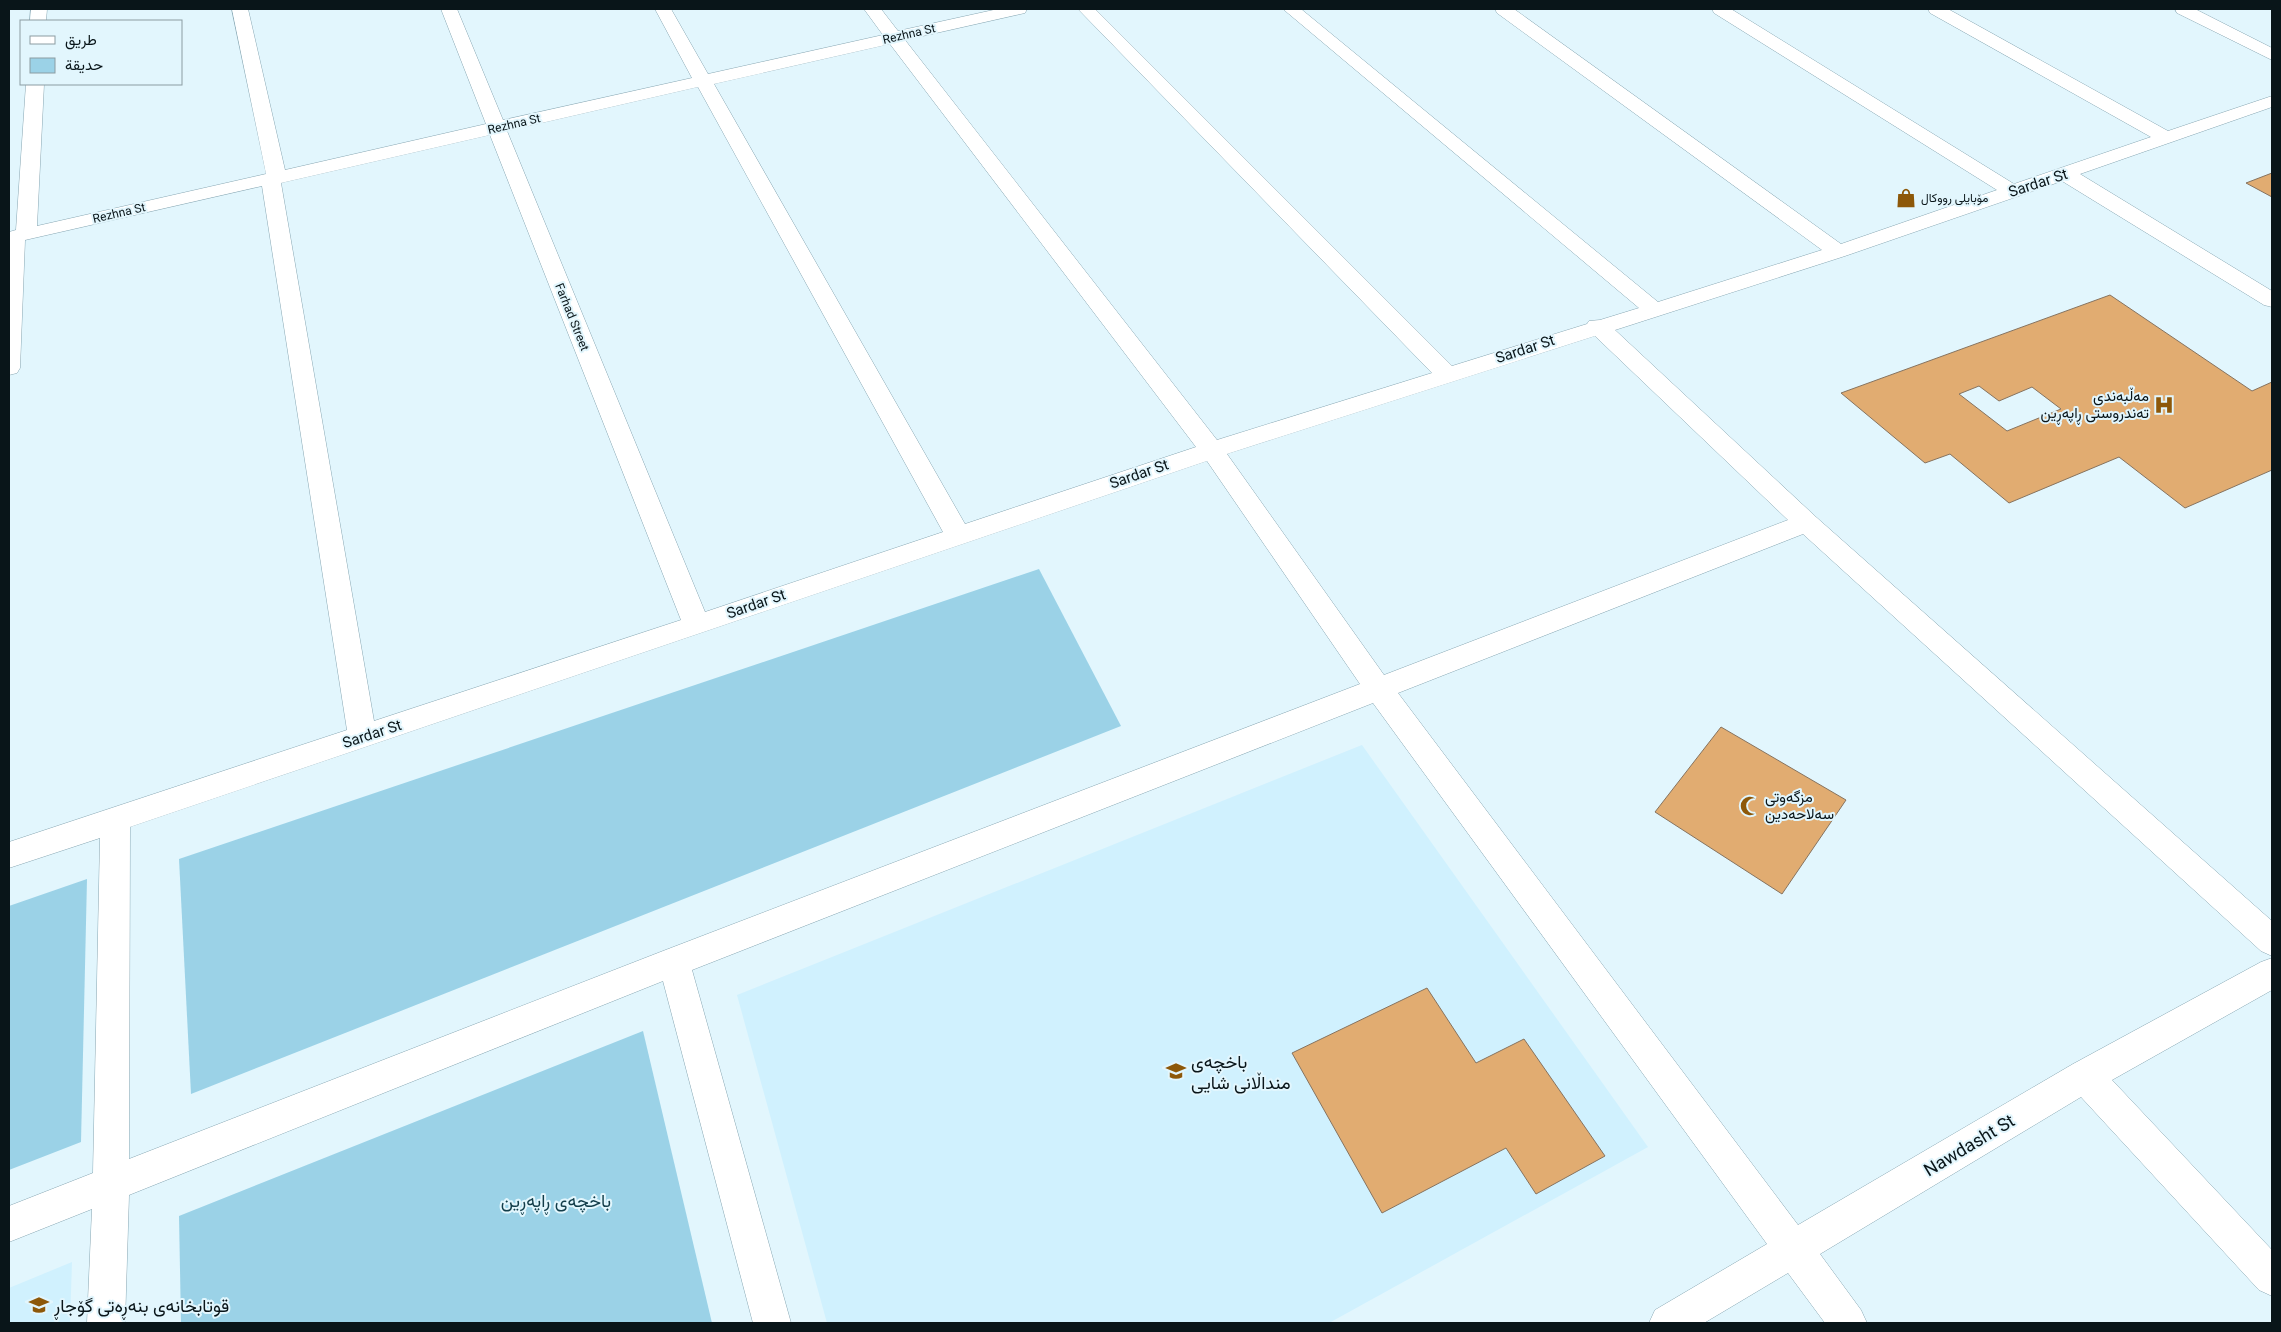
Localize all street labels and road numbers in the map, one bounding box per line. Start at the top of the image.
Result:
street label: Rezhna St [881,21,937,47]
street label: Rezhna St [486,111,542,137]
street label: Sardar St [2006,165,2070,201]
street label: Rezhna St [91,200,147,226]
street label: Farhad Street [552,281,592,353]
street label: Sardar St [1493,331,1557,367]
street label: Sardar St [1107,455,1171,492]
street label: Sardar St [724,585,788,622]
street label: Sardar St [340,716,404,752]
street label: Nawdasht St [1920,1110,2018,1180]

